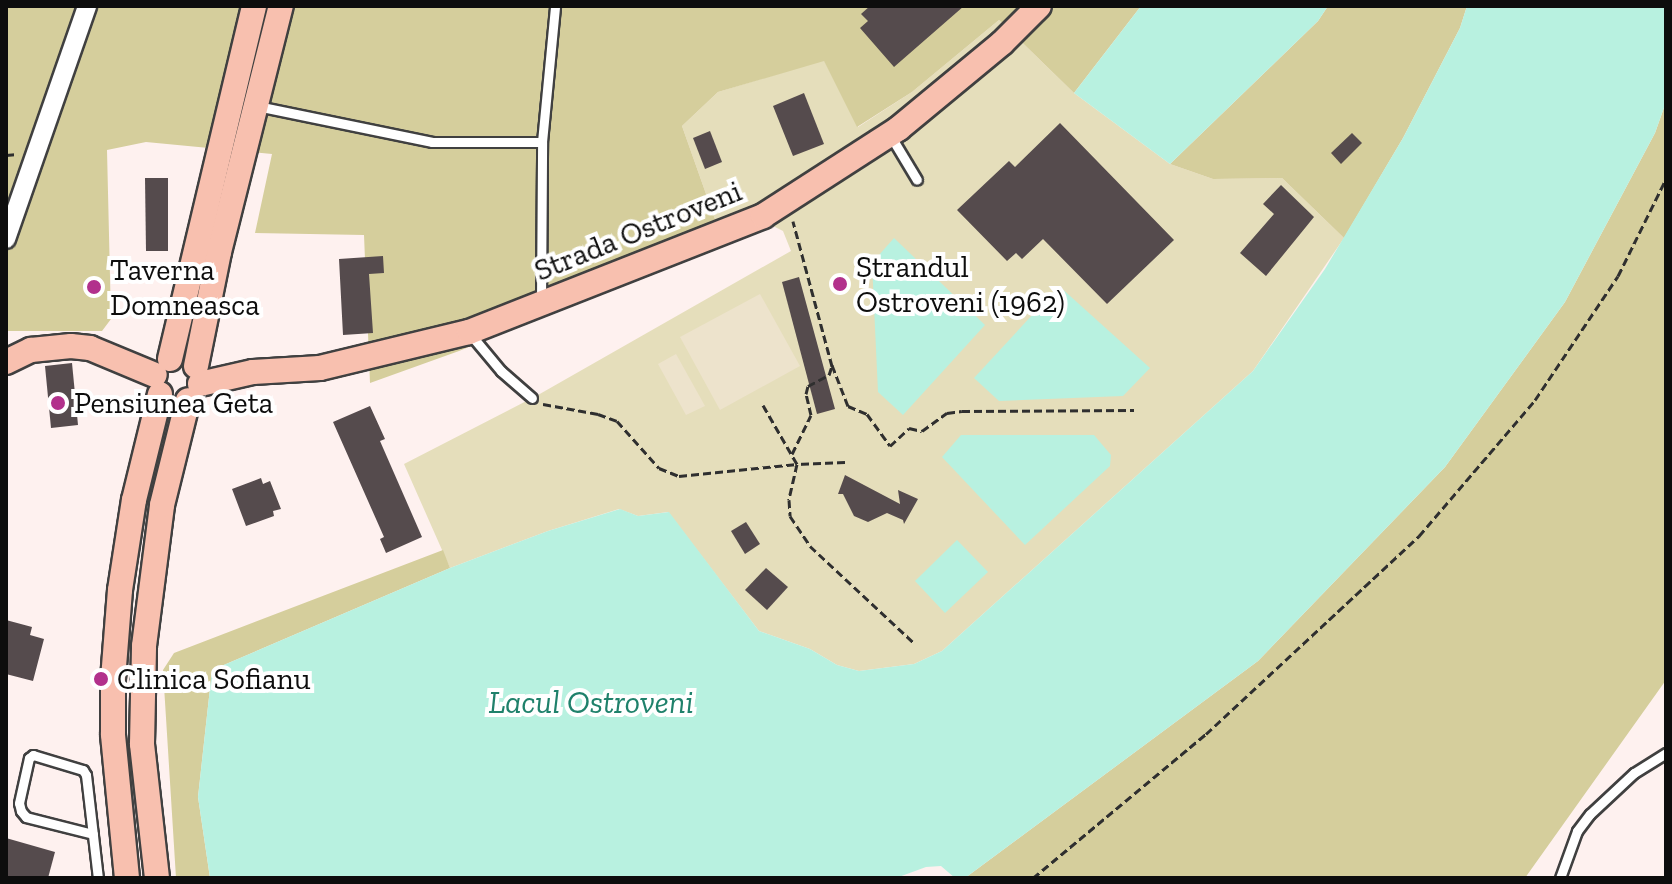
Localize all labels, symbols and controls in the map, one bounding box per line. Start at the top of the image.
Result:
street label: Strada Ostroveni [529,173,747,289]
place label: Ștrandul Ostroveni (1962) [856,249,1065,320]
place label: Taverna Domneasca [110,252,260,322]
marker: Ștrandul Ostroveni (1962) [831,275,849,293]
marker: Taverna Domneasca [85,278,103,296]
place label: Pensiunea Geta [74,385,273,421]
marker: Pensiunea Geta [49,394,67,412]
place label: Clinica Sofianu [117,661,310,697]
marker: Clinica Sofianu [92,670,110,688]
water label: Lacul Ostroveni [488,683,694,721]

